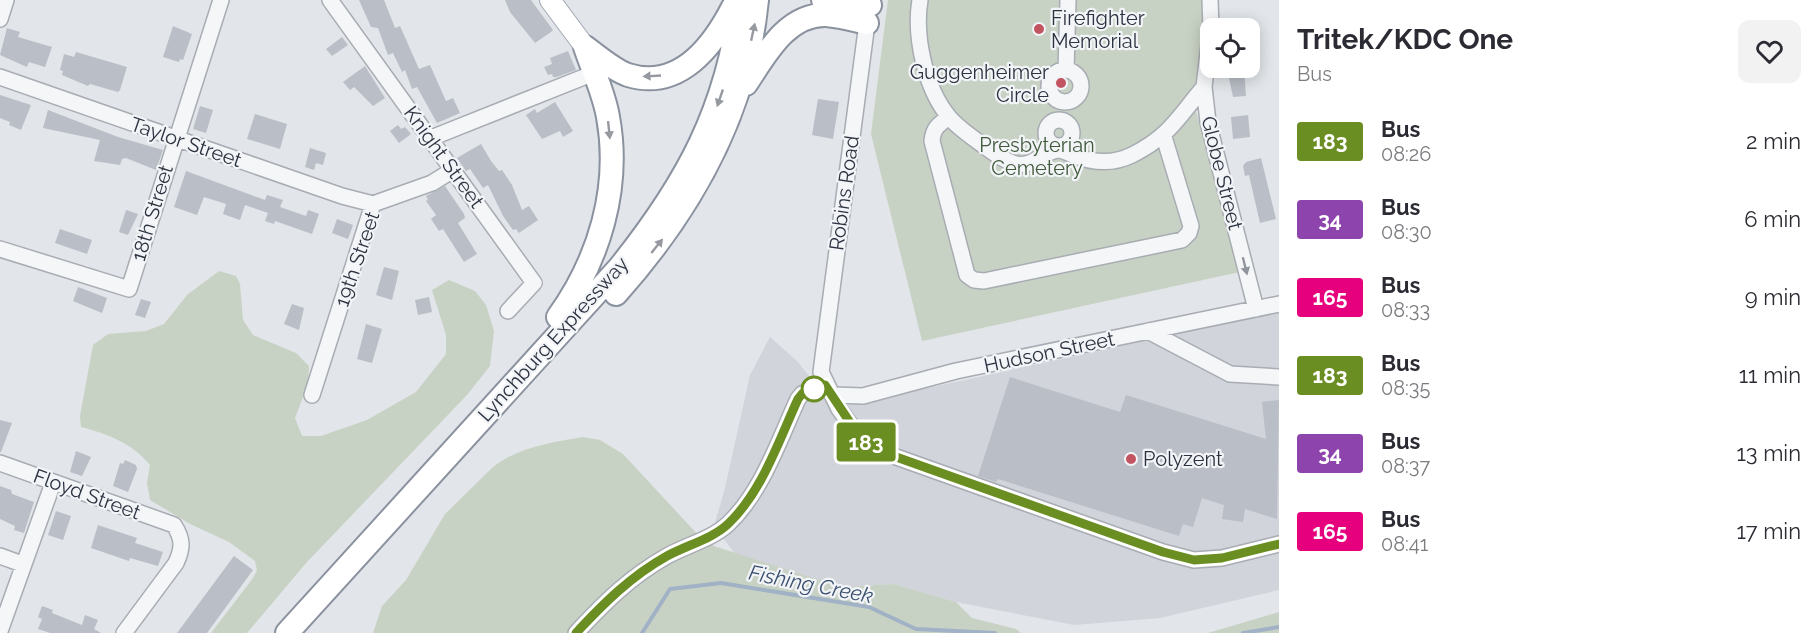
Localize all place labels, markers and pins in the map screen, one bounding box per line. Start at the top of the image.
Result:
place label: Firefighter Memorial [1051,6,1145,53]
marker: Firefighter Memorial [1032,22,1046,36]
place label: Guggenheimer Circle [910,60,1049,107]
marker: Guggenheimer Circle [1054,76,1068,90]
unlabelled marker [801,376,827,402]
place label: Polyzent [1143,447,1223,471]
marker: Polyzent [1124,452,1138,466]

